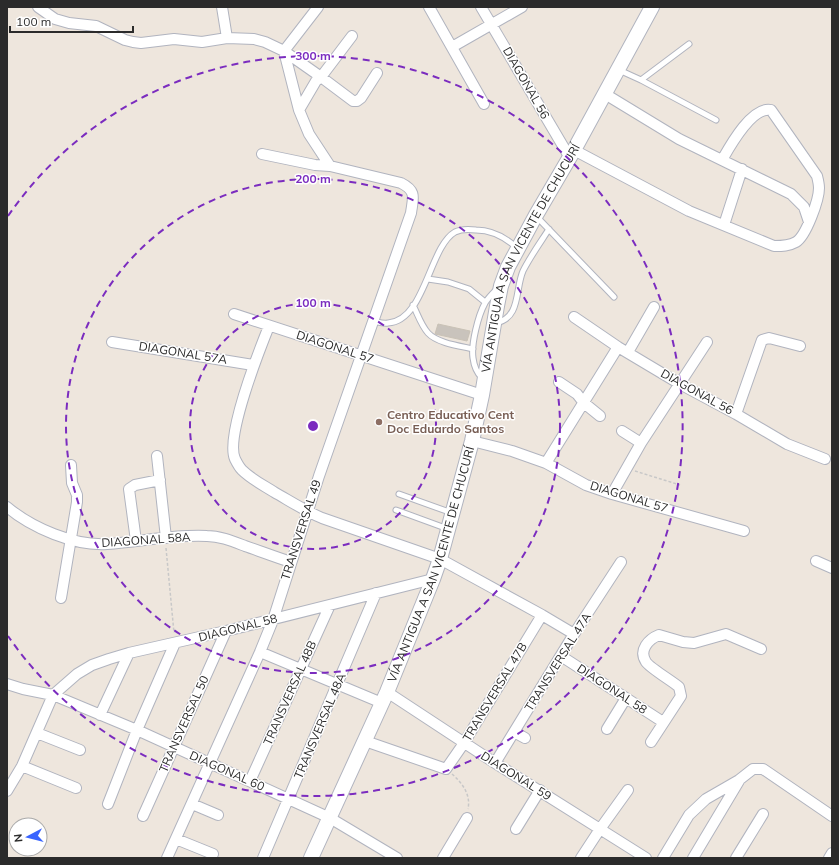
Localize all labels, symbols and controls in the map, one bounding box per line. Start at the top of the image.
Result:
scale bar [10,8,133,34]
text: 100 m [16,14,51,29]
street label: DIAGONAL 56 [500,44,553,121]
text: 300 m [295,48,331,63]
street label: VÍA ANTIGUA A SAN VICENTE DE CHUCURÍ [478,140,583,374]
text: 200 m [295,171,331,186]
text: 100 m [295,295,331,310]
street label: DIAGONAL 57 [294,327,376,366]
street label: DIAGONAL 57A [138,338,229,367]
street label: DIAGONAL 56 [658,365,736,418]
place label: Centro Educativo Cent Doc Eduardo Santos [387,407,514,436]
marker: Centro Educativo Cent Doc Eduardo Santos [374,417,384,427]
centre of rings [306,419,320,433]
street label: VÍA ANTIGUA A SAN VICENTE DE CHUCURÍ [384,444,477,684]
street label: TRANSVERSAL 49 [277,478,324,582]
street label: DIAGONAL 57 [588,478,670,515]
street label: DIAGONAL 58A [101,529,191,550]
street label: DIAGONAL 58 [197,610,279,645]
street label: TRANSVERSAL 47A [521,610,594,714]
street label: TRANSVERSAL 48B [260,638,319,747]
street label: TRANSVERSAL 47B [459,640,530,744]
street label: DIAGONAL 58 [574,660,650,717]
street label: TRANSVERSAL 48A [290,670,349,781]
street label: TRANSVERSAL 50 [155,673,212,775]
street label: DIAGONAL 60 [187,747,267,794]
street label: DIAGONAL 59 [478,748,554,803]
north arrow [8,817,48,857]
text: N [11,833,26,843]

